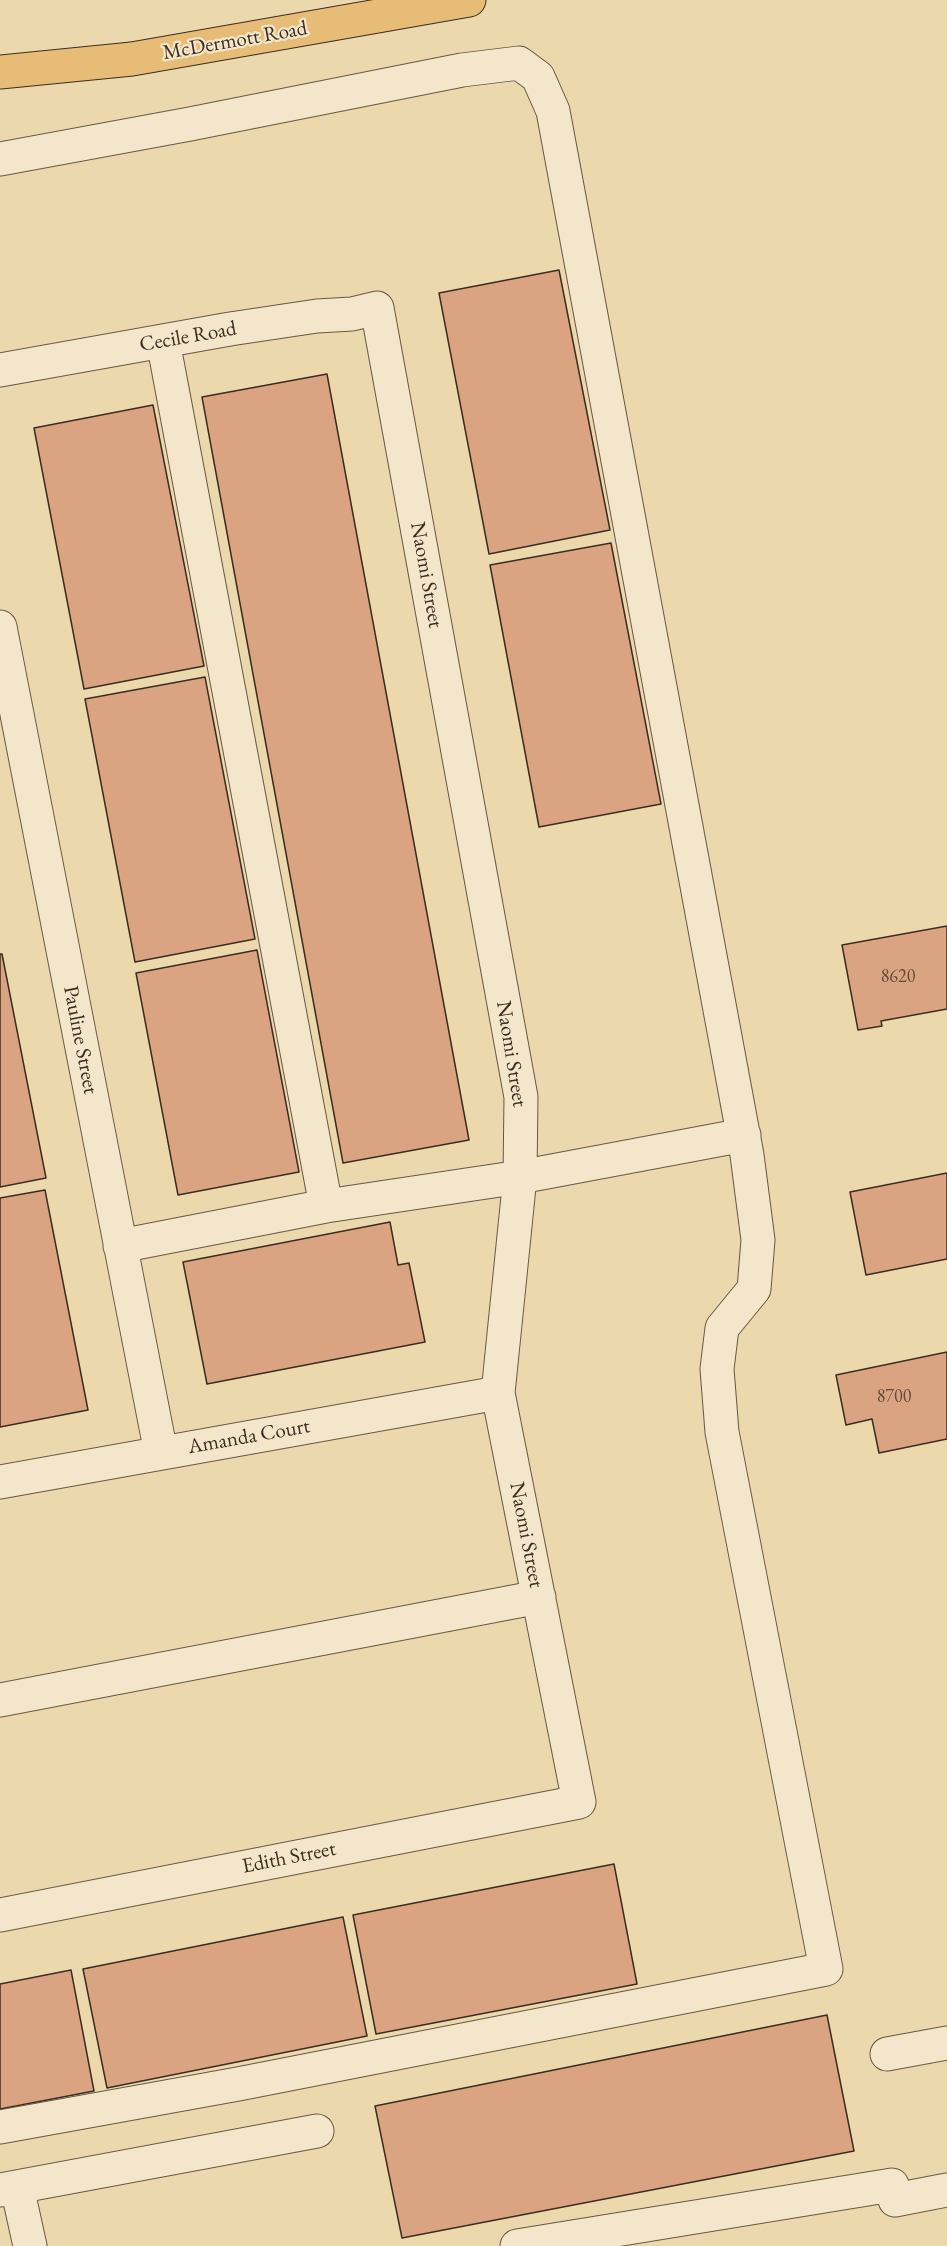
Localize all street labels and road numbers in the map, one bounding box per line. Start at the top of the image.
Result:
street label: McDermott Road [161,16,309,66]
street label: Cecile Road [138,316,238,358]
street label: Naomi Street [404,520,448,630]
street label: Pauline Street [57,984,103,1096]
street label: Naomi Street [490,999,532,1109]
street label: Amanda Court [186,1414,312,1460]
street label: Naomi Street [503,1480,549,1590]
street label: Edith Street [240,1837,338,1879]

